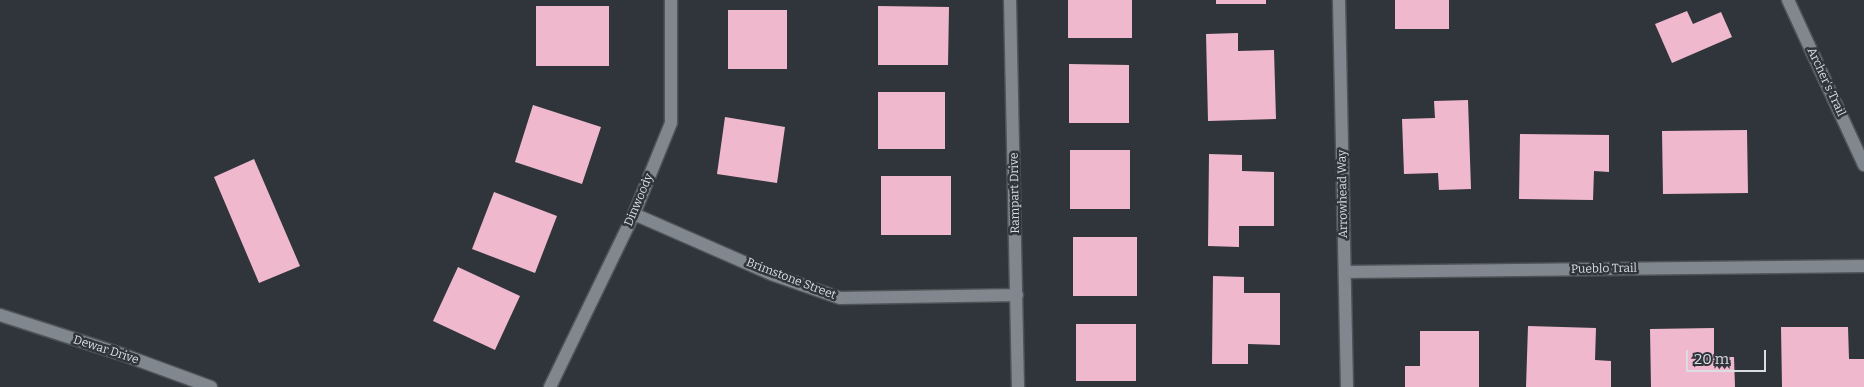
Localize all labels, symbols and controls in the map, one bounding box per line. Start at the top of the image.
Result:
street label: Archer's Trail [1804,45,1848,119]
street label: Arrowhead Way [1335,150,1351,238]
street label: Rampart Drive [1007,152,1023,234]
street label: Dinwoody [621,172,657,228]
street label: Brimstone Street [744,255,838,303]
street label: Pueblo Trail [1571,261,1637,277]
street label: Dewar Drive [71,333,141,367]
scale bar [1689,340,1769,372]
text: 20 m [1694,350,1729,368]

